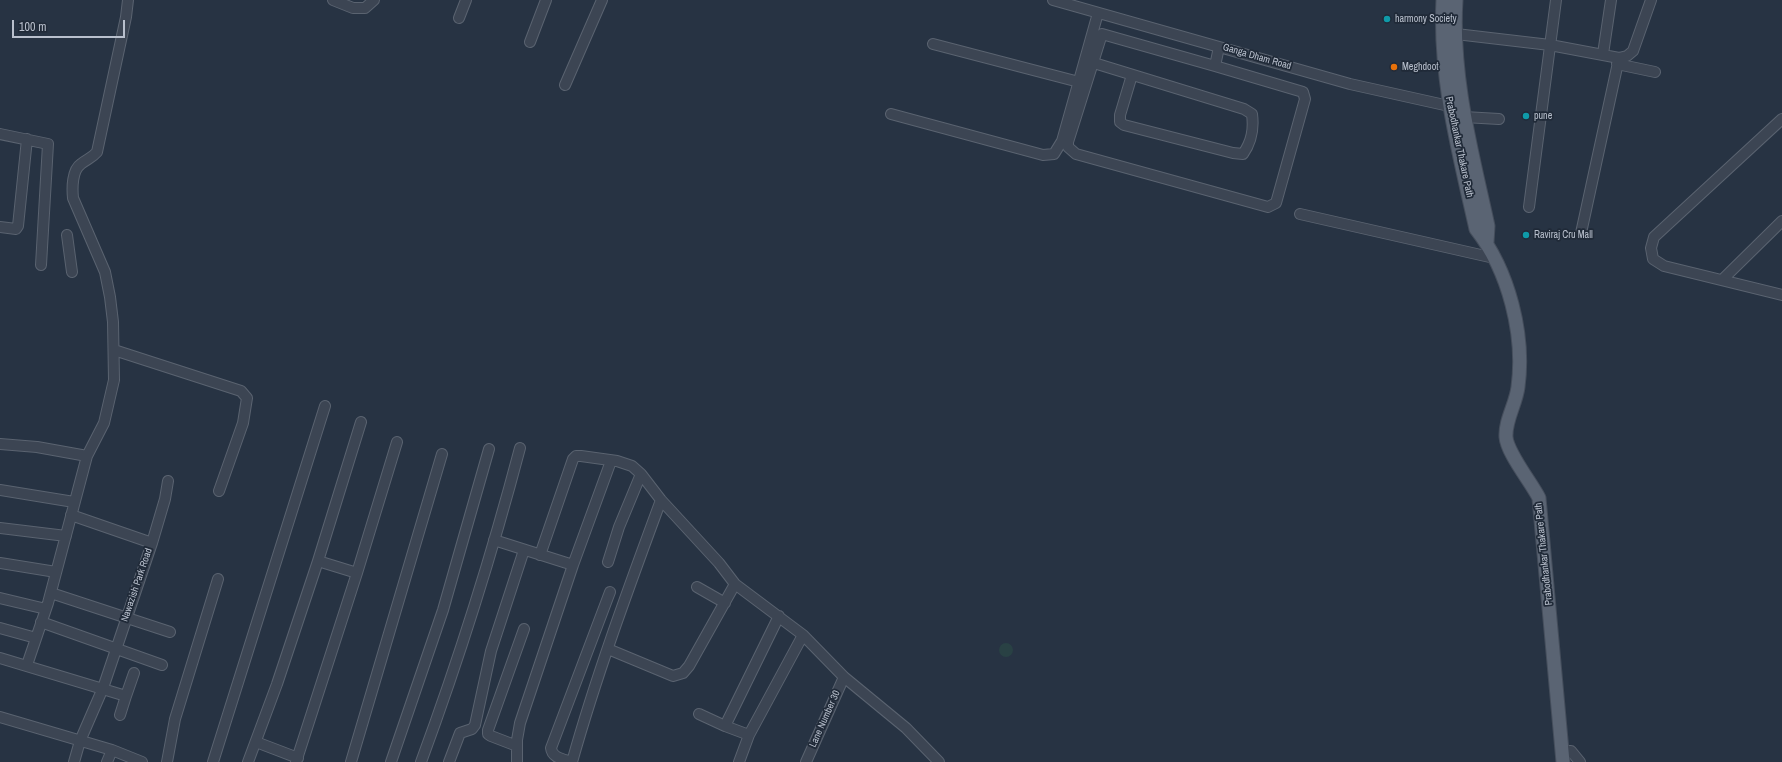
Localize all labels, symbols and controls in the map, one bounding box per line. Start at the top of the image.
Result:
scale bar [14,12,127,38]
place label: harmony Society [1395,13,1457,25]
marker: harmony Society [1382,14,1392,24]
text: 100 m [19,19,46,35]
street label: Ganga Dham Road [1221,41,1293,73]
place label: Meghdoot [1402,61,1438,73]
marker: Meghdoot [1389,62,1399,72]
street label: Prabodhankar Thakare Path [1442,95,1476,199]
place label: pune [1534,110,1552,122]
marker: pune [1521,111,1531,121]
place label: Raviraj Cru Mall [1534,229,1593,241]
marker: Raviraj Cru Mall [1521,230,1531,240]
street label: Prabodhankar Thakare Path [1533,502,1555,606]
street label: Nawazish Park Road [119,547,155,623]
street label: Lane Number 30 [807,689,843,749]

